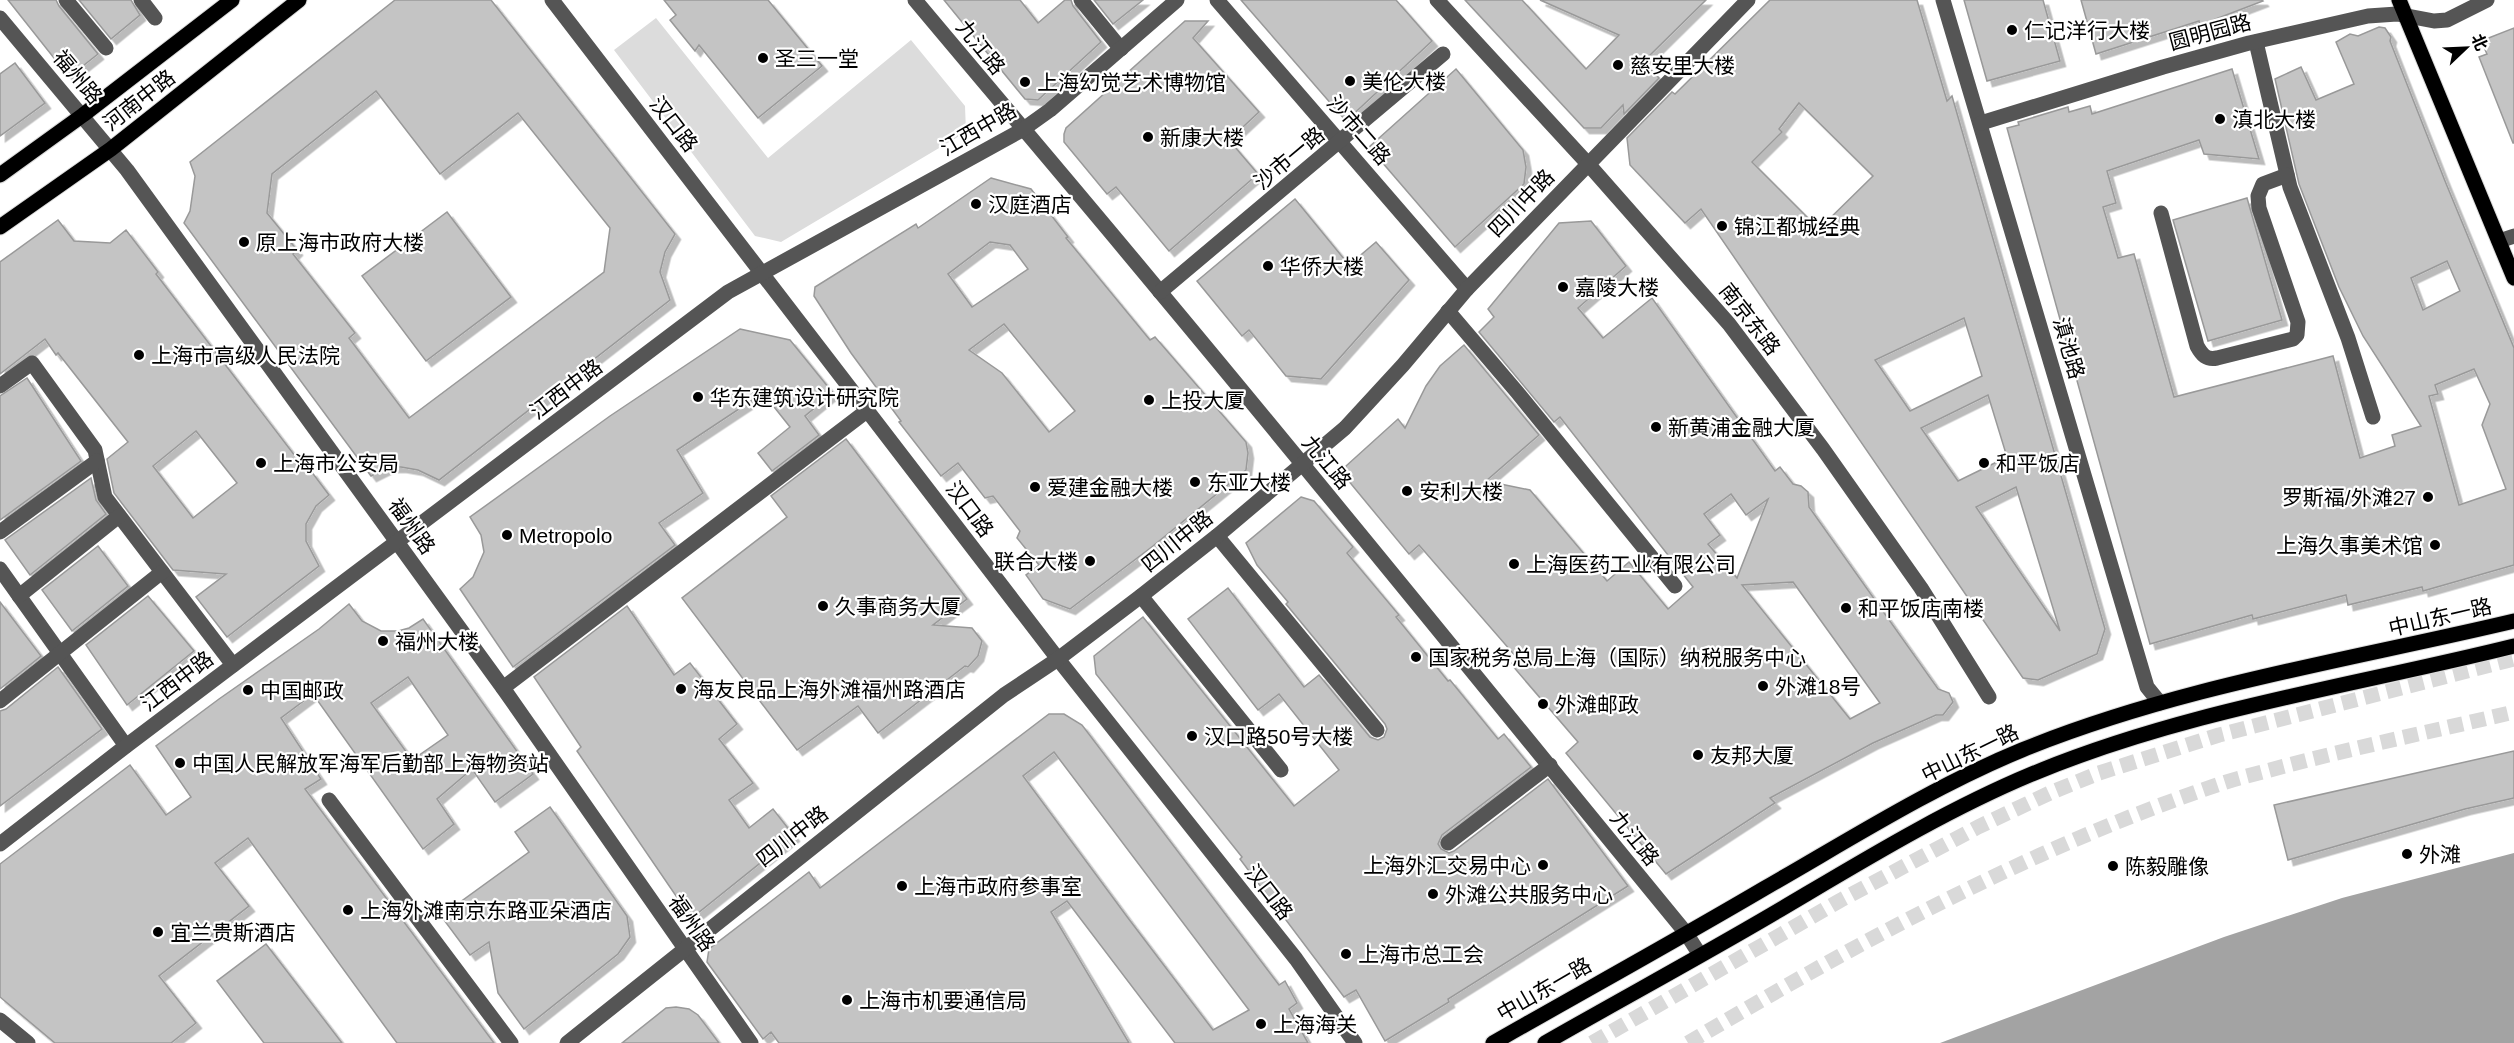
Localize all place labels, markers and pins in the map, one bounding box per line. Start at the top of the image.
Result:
place label: 仁记洋行大楼 [2024,19,2150,42]
marker: 仁记洋行大楼 [2005,23,2019,37]
place label: 圣三一堂 [775,47,859,70]
marker: 圣三一堂 [756,51,770,65]
place label: 慈安里大楼 [1630,54,1735,77]
marker: 慈安里大楼 [1611,58,1625,72]
place label: 美伦大楼 [1362,70,1446,93]
place label: 上海幻觉艺术博物馆 [1037,71,1226,94]
marker: 美伦大楼 [1343,74,1357,88]
marker: 上海幻觉艺术博物馆 [1018,75,1032,89]
place label: 滇北大楼 [2232,108,2316,131]
marker: 滇北大楼 [2213,112,2227,126]
place label: 新康大楼 [1160,126,1244,149]
marker: 新康大楼 [1141,130,1155,144]
place label: 汉庭酒店 [988,193,1072,216]
marker: 汉庭酒店 [969,197,983,211]
place label: 锦江都城经典 [1734,215,1860,238]
marker: 锦江都城经典 [1715,219,1729,233]
place label: 原上海市政府大楼 [256,231,424,254]
marker: 原上海市政府大楼 [237,235,251,249]
place label: 华侨大楼 [1280,255,1364,278]
marker: 华侨大楼 [1261,259,1275,273]
place label: 嘉陵大楼 [1575,276,1659,299]
marker: 嘉陵大楼 [1556,280,1570,294]
place label: 上海市高级人民法院 [151,344,340,367]
marker: 上海市高级人民法院 [132,348,146,362]
place label: 华东建筑设计研究院 [710,386,899,409]
place label: 上投大厦 [1161,389,1245,412]
marker: 华东建筑设计研究院 [691,390,705,404]
marker: 上投大厦 [1142,393,1156,407]
place label: 新黄浦金融大厦 [1668,416,1815,439]
marker: 新黄浦金融大厦 [1649,420,1663,434]
place label: 上海市公安局 [273,452,399,475]
place label: 和平饭店 [1996,452,2080,475]
marker: 上海市公安局 [254,456,268,470]
marker: 和平饭店 [1977,456,1991,470]
place label: 东亚大楼 [1207,471,1291,494]
marker: 东亚大楼 [1188,475,1202,489]
place label: 爱建金融大楼 [1047,476,1173,499]
marker: 爱建金融大楼 [1028,480,1042,494]
place label: 安利大楼 [1419,480,1503,503]
marker: 安利大楼 [1400,484,1414,498]
place label: 罗斯福/外滩27 [2282,486,2416,509]
marker: 罗斯福/外滩27 [2421,490,2435,504]
place label: Metropolo [519,524,612,547]
marker: Metropolo [500,528,514,542]
place label: 上海久事美术馆 [2276,534,2423,557]
marker: 上海久事美术馆 [2428,538,2442,552]
place label: 联合大楼 [994,550,1078,573]
place label: 上海医药工业有限公司 [1526,553,1736,576]
marker: 联合大楼 [1083,554,1097,568]
marker: 上海医药工业有限公司 [1507,557,1521,571]
place label: 久事商务大厦 [835,595,961,618]
place label: 和平饭店南楼 [1858,597,1984,620]
marker: 久事商务大厦 [816,599,830,613]
marker: 和平饭店南楼 [1839,601,1853,615]
place label: 福州大楼 [395,630,479,653]
marker: 福州大楼 [376,634,390,648]
place label: 国家税务总局上海（国际）纳税服务中心 [1428,646,1806,669]
marker: 国家税务总局上海（国际）纳税服务中心 [1409,650,1423,664]
place label: 外滩18号 [1775,675,1861,698]
place label: 海友良品上海外滩福州路酒店 [693,678,966,701]
place label: 中国邮政 [260,679,344,702]
marker: 外滩18号 [1756,679,1770,693]
marker: 海友良品上海外滩福州路酒店 [674,682,688,696]
marker: 中国邮政 [241,683,255,697]
place label: 外滩邮政 [1555,693,1639,716]
marker: 外滩邮政 [1536,697,1550,711]
place label: 汉口路50号大楼 [1204,725,1353,748]
marker: 汉口路50号大楼 [1185,729,1199,743]
place label: 友邦大厦 [1710,744,1794,767]
marker: 友邦大厦 [1691,748,1705,762]
place label: 中国人民解放军海军后勤部上海物资站 [192,752,549,775]
marker: 中国人民解放军海军后勤部上海物资站 [173,756,187,770]
place label: 外滩 [2419,843,2461,866]
marker: 外滩 [2400,847,2414,861]
place label: 上海外汇交易中心 [1363,854,1531,877]
place label: 陈毅雕像 [2125,855,2209,878]
marker: 上海外汇交易中心 [1536,858,1550,872]
marker: 陈毅雕像 [2106,859,2120,873]
place label: 上海市政府参事室 [914,875,1082,898]
marker: 上海市政府参事室 [895,879,909,893]
place label: 外滩公共服务中心 [1445,883,1613,906]
marker: 外滩公共服务中心 [1426,887,1440,901]
place label: 上海外滩南京东路亚朵酒店 [360,899,612,922]
marker: 上海外滩南京东路亚朵酒店 [341,903,355,917]
place label: 宜兰贵斯酒店 [170,921,296,944]
marker: 宜兰贵斯酒店 [151,925,165,939]
place label: 上海市总工会 [1358,943,1484,966]
marker: 上海市总工会 [1339,947,1353,961]
place label: 上海市机要通信局 [859,989,1027,1012]
marker: 上海市机要通信局 [840,993,854,1007]
place label: 上海海关 [1273,1013,1357,1036]
marker: 上海海关 [1254,1017,1268,1031]

